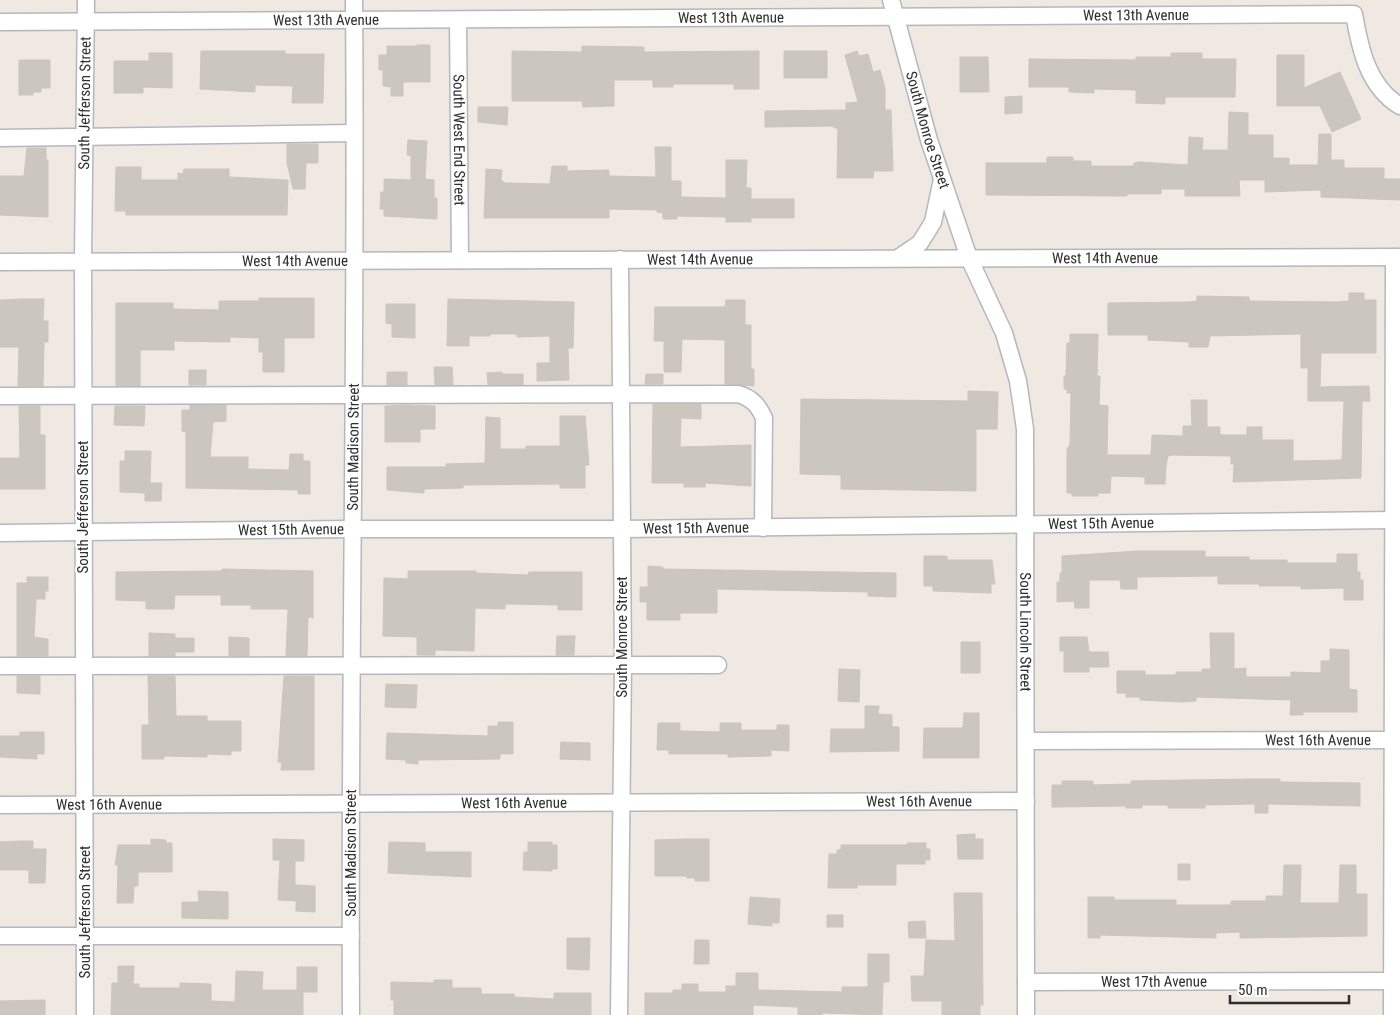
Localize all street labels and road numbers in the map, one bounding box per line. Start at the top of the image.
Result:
street label: West 13th Avenue [1083,6,1189,25]
street label: West 13th Avenue [678,8,784,27]
street label: West 13th Avenue [273,11,379,29]
street label: South Jefferson Street [75,36,95,170]
street label: South Monroe Street [902,69,954,191]
street label: South West End Street [449,74,469,206]
street label: West 14th Avenue [1052,249,1158,267]
street label: West 14th Avenue [647,250,753,269]
street label: West 14th Avenue [242,252,348,270]
street label: South Madison Street [344,383,363,511]
street label: South Jefferson Street [74,440,92,574]
street label: West 15th Avenue [1048,514,1154,533]
street label: West 15th Avenue [643,519,749,538]
street label: West 15th Avenue [238,520,344,539]
street label: South Lincoln Street [1016,572,1034,692]
street label: South Monroe Street [613,576,631,698]
street label: West 16th Avenue [1265,731,1371,749]
street label: South Madison Street [342,789,360,917]
street label: West 16th Avenue [866,792,972,811]
street label: West 16th Avenue [461,794,567,812]
street label: West 16th Avenue [56,795,162,814]
street label: South Jefferson Street [76,845,94,979]
street label: West 17th Avenue [1101,973,1207,991]

